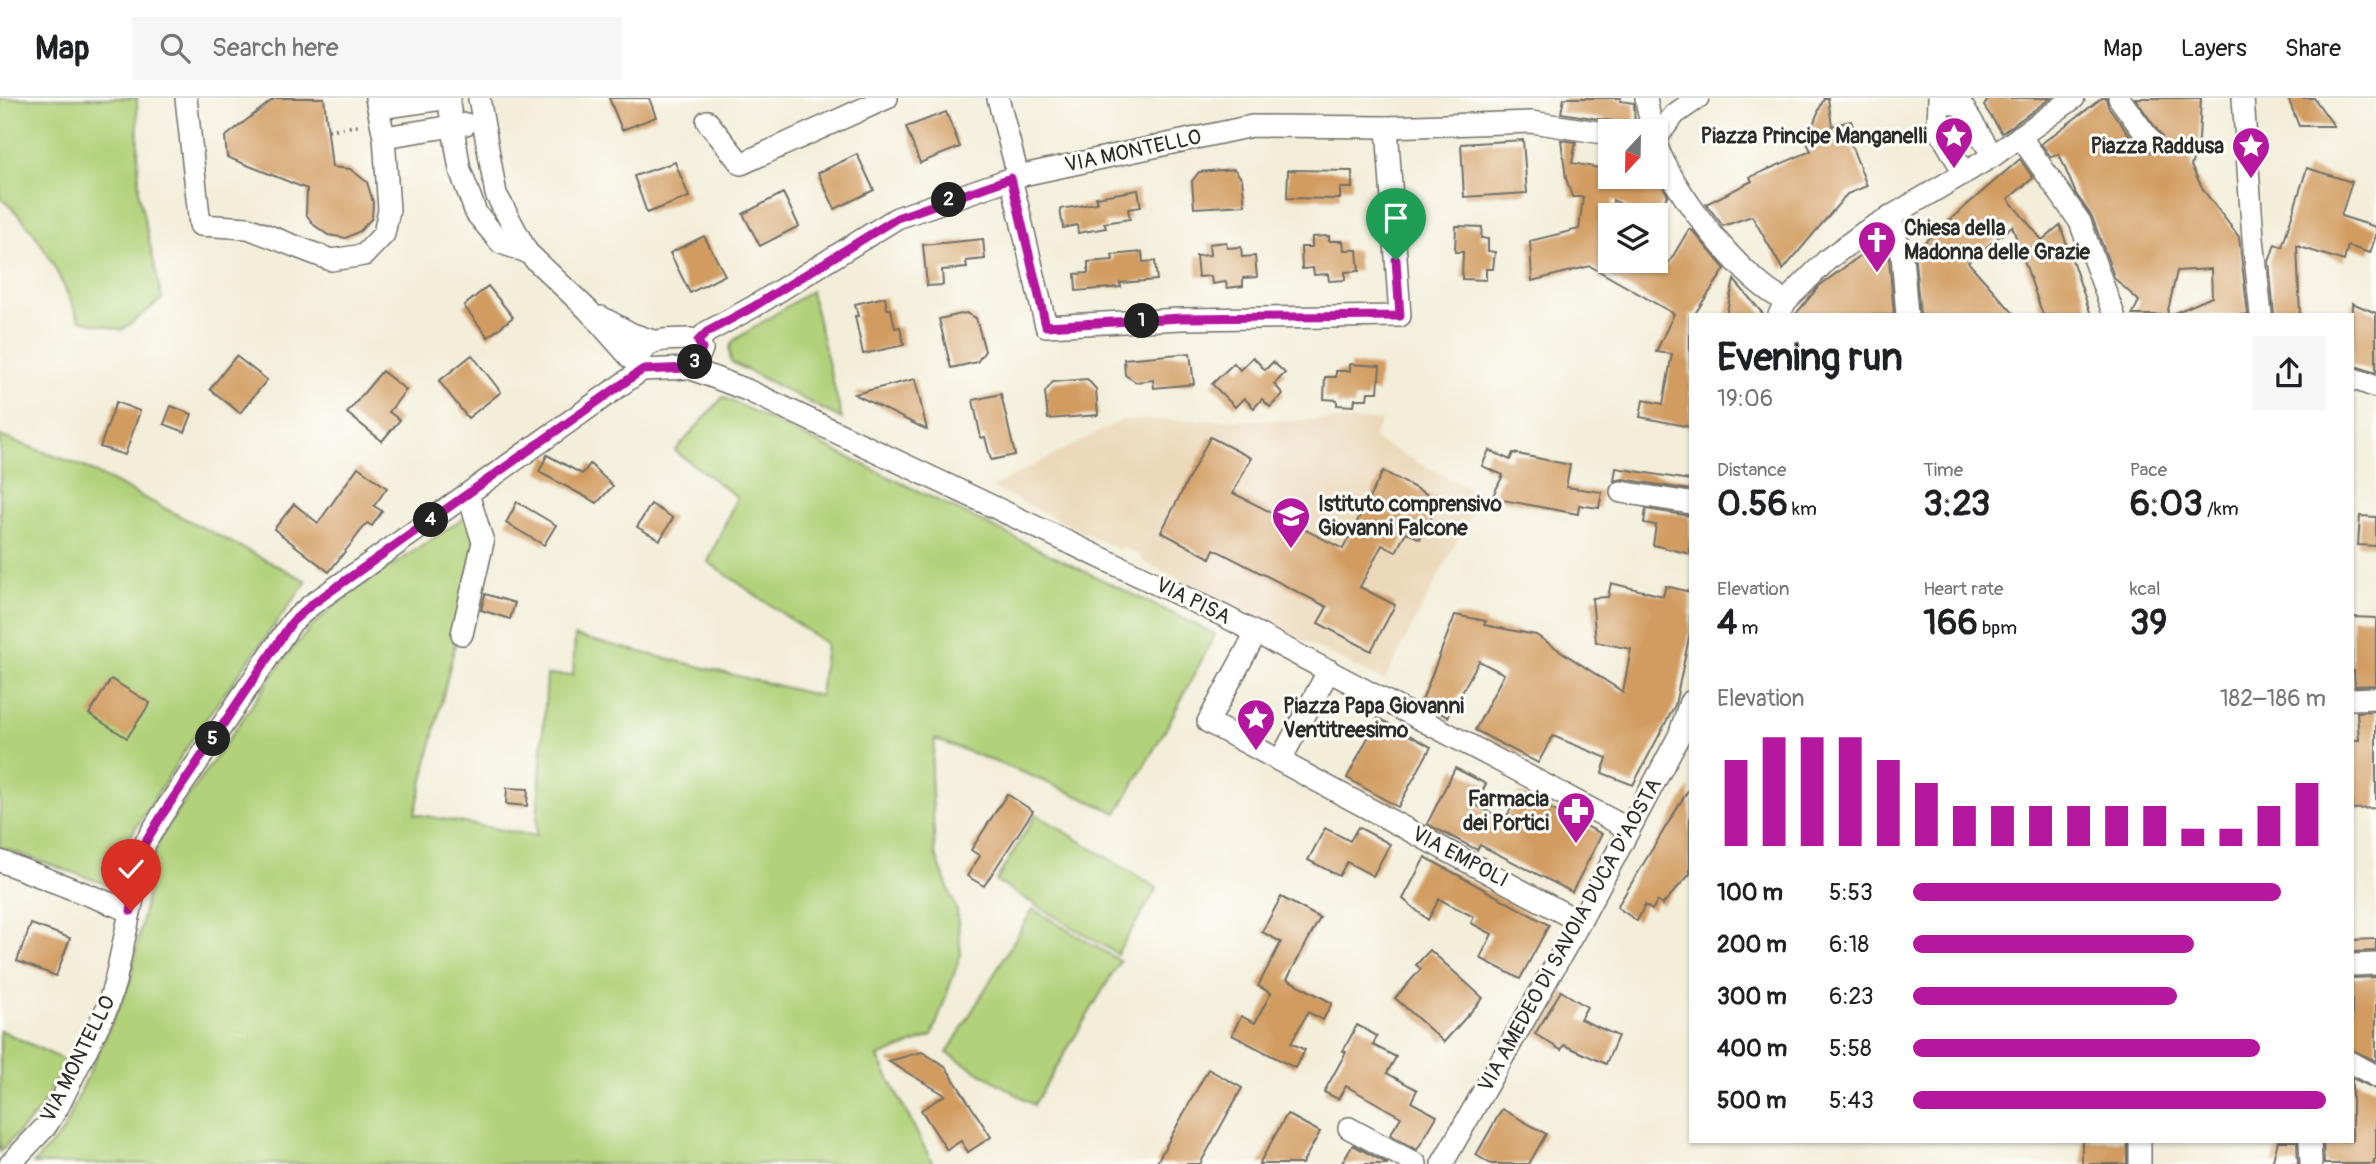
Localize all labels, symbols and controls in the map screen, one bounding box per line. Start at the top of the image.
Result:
search box [132,17,622,80]
text: Map [35,28,90,69]
icon: search [156,29,194,67]
text: Search here [212,32,339,64]
text: Map [2103,34,2143,63]
text: Layers [2181,34,2247,63]
text: Share [2285,34,2341,63]
place icon: Piazza Principe Manganelli [1933,115,1975,170]
north arrow [1598,119,1668,189]
map controls [1598,119,1668,273]
street label: VIA MONTELLO [1062,123,1204,179]
place label: Piazza Principe Manganelli [1701,123,1927,150]
place icon: Piazza Raddusa [2230,125,2272,180]
place label: Piazza Raddusa [2090,133,2224,160]
pin: 2 [932,182,967,217]
text: 2 [943,187,954,211]
pin [1366,188,1426,260]
icon: arrive [1377,199,1415,237]
button: layers [1598,203,1668,273]
place label: Chiesa della Madonna delle Grazie [1904,215,2091,266]
church icon: Chiesa della Madonna delle Grazie [1856,219,1898,274]
pin: 1 [1124,304,1160,339]
text: 1 [1138,308,1145,332]
text: Evening run [1717,334,1903,382]
button: share [2252,336,2326,410]
pin: 3 [678,344,712,380]
text: 3 [689,349,700,373]
text: 19:06 [1717,384,1773,413]
text: Distance [1717,458,1786,482]
text: Time [1923,458,1963,482]
text: Pace [2130,458,2167,482]
text: 0.56 [1717,482,1788,526]
text: 3:23 [1923,482,1990,526]
text: 6:03 [2130,482,2203,526]
place label: Istituto comprensivo Giovanni Falcone [1318,491,1502,542]
school or university icon: Istituto comprensivo Giovanni Falcone [1270,495,1312,550]
text: km [1788,497,1817,521]
text: /km [2203,497,2239,521]
pin: 4 [414,502,448,538]
text: 4 [425,507,436,531]
street label: VIA PISA [1151,571,1235,631]
text: Elevation [1717,577,1789,601]
text: Heart rate [1923,577,2003,601]
text: kcal [2130,577,2161,601]
text: 4 [1717,601,1737,645]
text: 166 [1923,601,1978,645]
text: 39 [2130,601,2167,645]
text: m [1737,616,1758,640]
text: bpm [1978,616,2017,640]
text: Elevation [1717,684,1805,713]
text: 182–186 m [2220,684,2326,713]
place label: Piazza Papa Giovanni Ventitreesimo [1283,693,1464,744]
place icon: Piazza Papa Giovanni Ventitreesimo [1235,697,1277,752]
pin: 5 [196,722,230,756]
text: 5 [207,726,218,750]
street label: VIA AMEDEO DI SAVOIA DUCA D'AOSTA [1472,773,1668,1097]
place label: Farmacia dei Portici [1463,786,1549,837]
pharmacy icon: Farmacia dei Portici [1555,790,1597,845]
street label: VIA EMPOLI [1407,820,1513,894]
pin [101,839,161,911]
icon: check [112,850,150,888]
text: 100 m [1717,878,1783,907]
text: 5:53 [1829,878,1873,907]
text: 200 m [1717,930,1787,959]
text: 6:18 [1829,930,1869,959]
text: 300 m [1717,982,1787,1011]
text: 6:23 [1829,982,1874,1011]
street label: VIA MONTELLO [34,991,122,1127]
text: 400 m [1717,1034,1787,1063]
text: 5:58 [1829,1034,1872,1063]
text: 500 m [1717,1086,1786,1115]
text: 5:43 [1829,1086,1874,1115]

